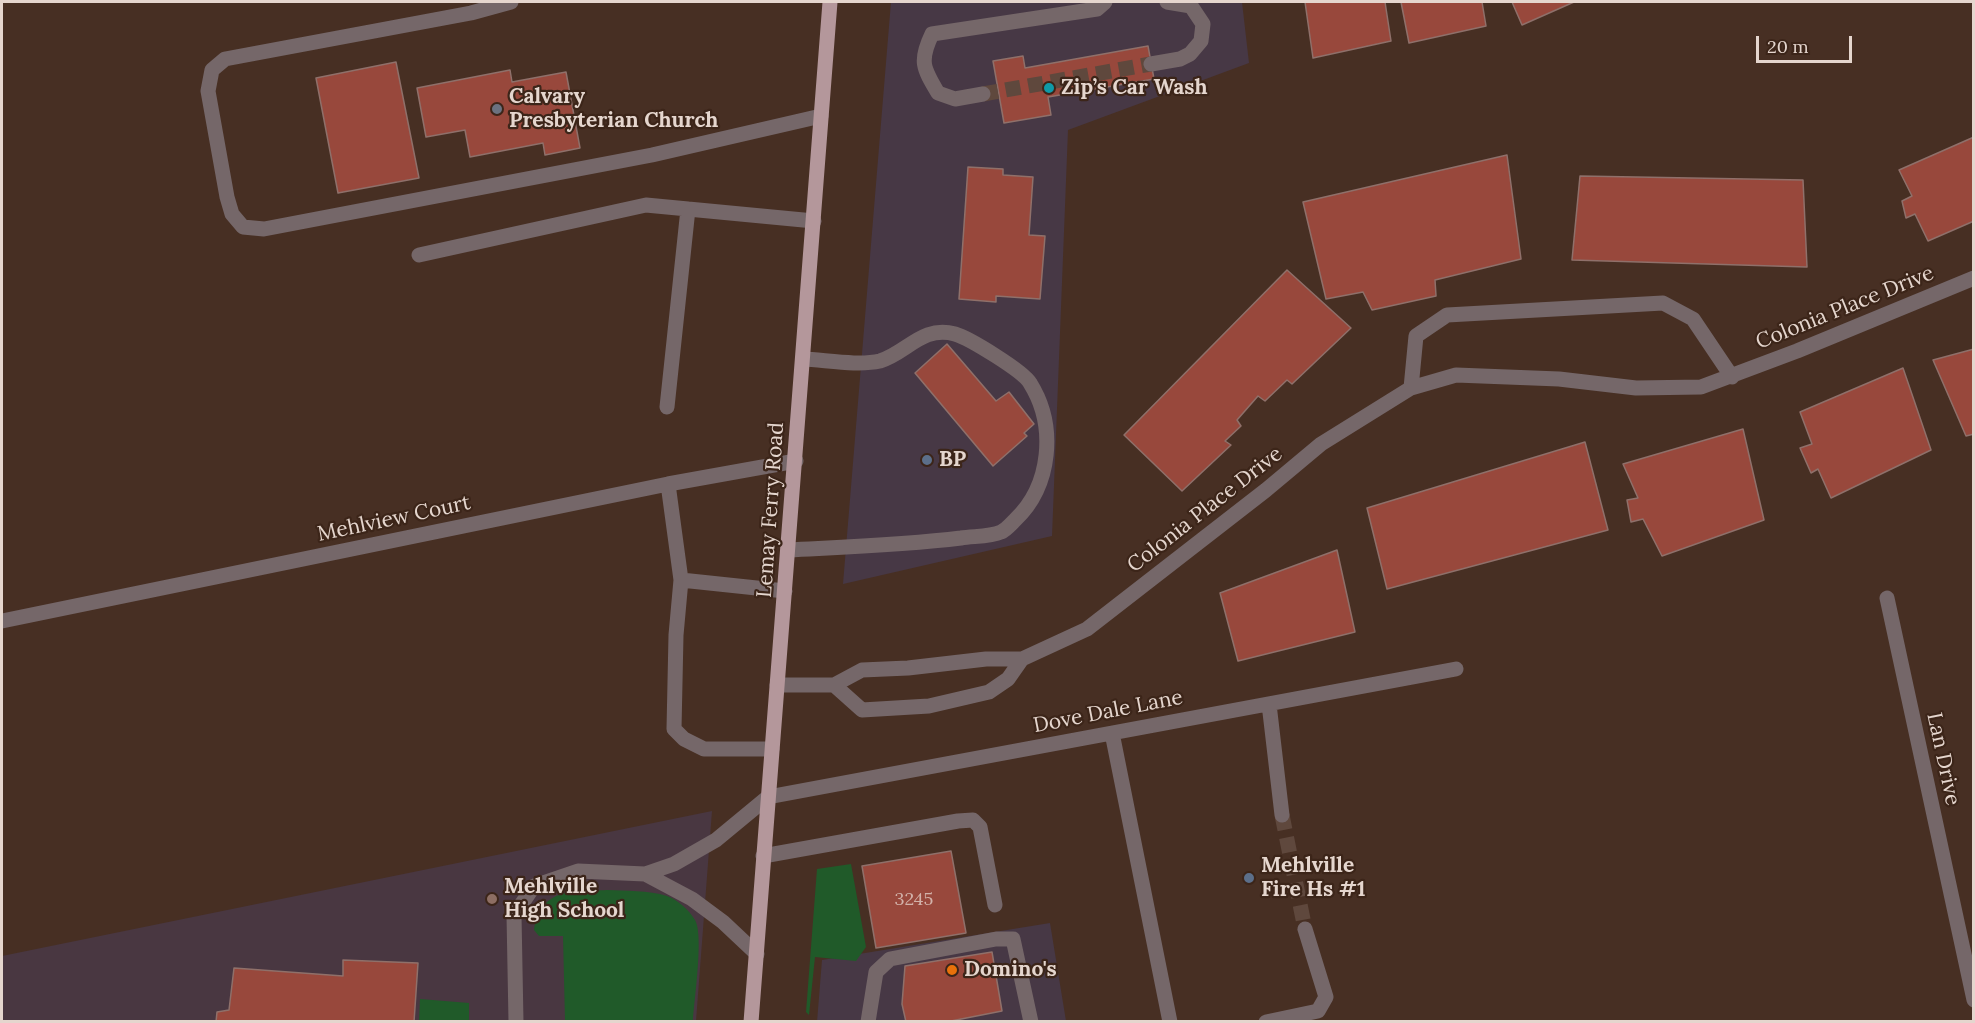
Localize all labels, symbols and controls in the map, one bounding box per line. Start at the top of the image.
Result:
scale bar [1759,24,1855,62]
text: 20 m [1767,35,1809,58]
place label: Zip’s Car Wash [1061,75,1208,101]
marker: Zip’s Car Wash [1042,81,1056,95]
place label: Calvary Presbyterian Church [509,84,718,134]
marker: Calvary Presbyterian Church [490,102,504,116]
street label: Colonia Place Drive [1752,261,1938,355]
street label: Lemay Ferry Road [752,421,790,599]
street label: Colonia Place Drive [1123,442,1287,578]
place label: BP [939,447,966,473]
marker: BP [920,453,934,467]
street label: Mehlview Court [315,490,473,548]
street label: Dove Dale Lane [1031,685,1185,739]
street label: Lan Drive [1921,710,1965,808]
place label: Mehlville Fire Hs #1 [1261,853,1366,903]
marker: Mehlville Fire Hs #1 [1242,871,1256,885]
place label: Mehlville High School [504,874,624,924]
house number: 3245 [895,889,933,911]
marker: Mehlville High School [485,892,499,906]
place label: Domino's [964,957,1057,983]
marker: Domino's [945,963,959,977]

